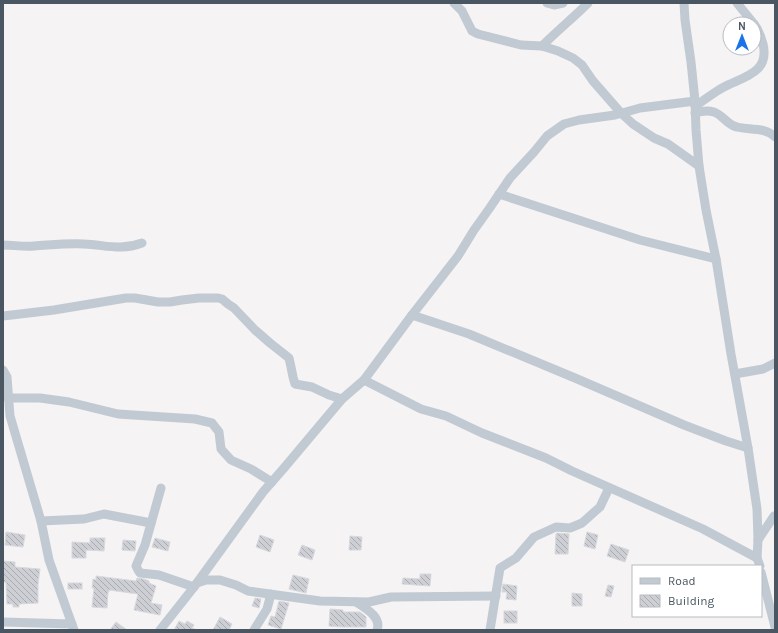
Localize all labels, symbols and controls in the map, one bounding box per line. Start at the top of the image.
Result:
north arrow [722,16,762,56]
text: N [738,20,746,33]
legend [632,565,762,617]
text: Road [668,574,696,588]
text: Building [668,594,715,608]

